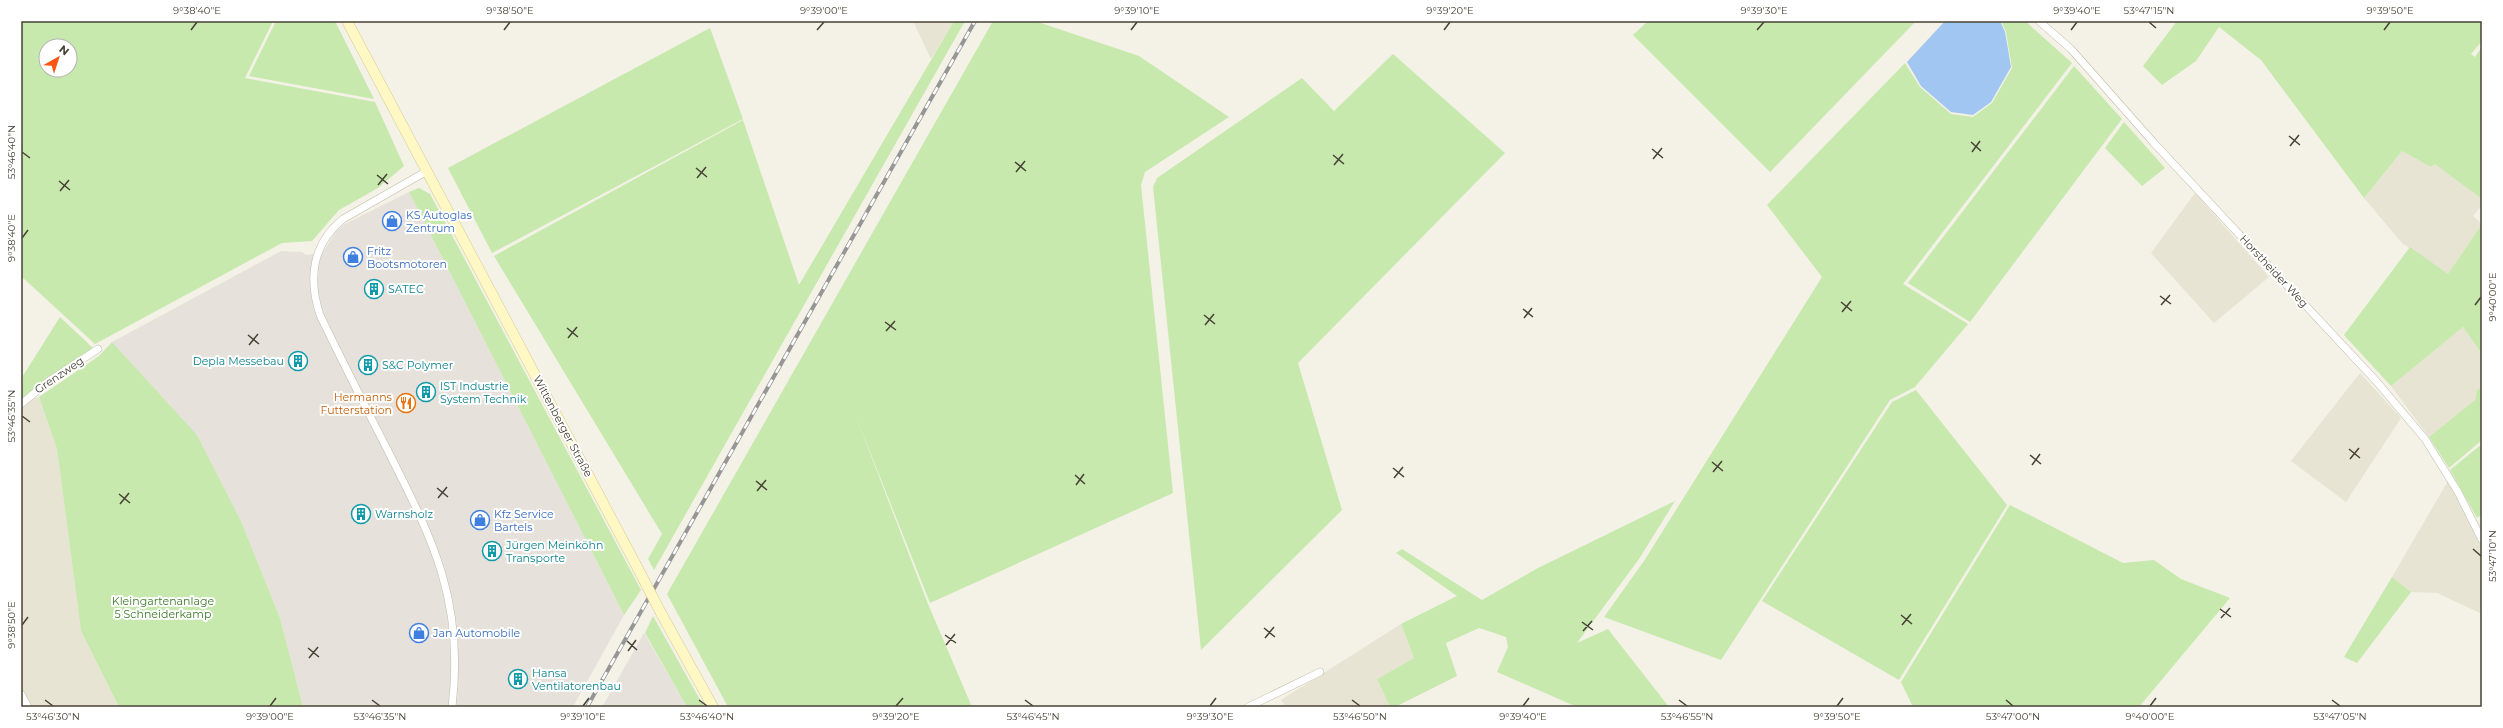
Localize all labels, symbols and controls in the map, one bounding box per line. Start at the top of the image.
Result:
text: 9°38'40"E [173,4,221,17]
text: 9°38'50"E [486,4,534,17]
text: 9°39'00"E [800,4,848,17]
text: 9°39'10"E [1114,4,1160,17]
text: 9°39'20"E [1426,4,1474,17]
text: 9°39'30"E [1740,4,1788,17]
text: 9°39'40"E [2053,4,2101,17]
text: 53°47'15"N [2124,4,2174,17]
text: 9°39'50"E [2366,4,2414,17]
north arrow [38,38,78,78]
text: N [56,42,72,58]
text: 53°46'40"N [5,125,18,179]
place label: KS Autoglas Zentrum [406,208,473,235]
shop icon: KS Autoglas Zentrum [381,210,403,232]
text: 9°38'40"E [5,214,18,262]
street label: Horstheider Weg [2237,232,2311,310]
place label: Fritz Bootsmotoren [367,244,447,271]
shop icon: Fritz Bootsmotoren [342,246,364,268]
text: 9°40'00"E [2486,272,2499,322]
building icon: SATEC [363,278,385,300]
place label: SATEC [388,282,424,296]
building icon: Depla Messebau [287,350,309,372]
street label: Grenzweg [32,354,86,396]
place label: Depla Messebau [193,354,284,368]
building icon: S&C Polymer [357,354,379,376]
place label: S&C Polymer [382,358,453,372]
street label: Wittenberger Straße [530,373,596,480]
place label: IST Industrie System Technik [440,379,527,406]
building icon: IST Industrie System Technik [415,381,437,403]
text: 53°46'35"N [5,390,18,442]
place label: Hermanns Futterstation [320,390,393,417]
restaurant icon: Hermanns Futterstation [395,392,417,414]
building icon: Warnsholz [350,503,372,525]
place label: Warnsholz [375,507,434,521]
place label: Kfz Service Bartels [494,507,554,534]
shop icon: Kfz Service Bartels [469,509,491,531]
text: 53°47'10"N [2486,530,2499,582]
place label: Jürgen Meinköhn Transporte [505,538,603,565]
building icon: Jürgen Meinköhn Transporte [481,540,503,562]
park label: Kleingartenanlage 5 Schneiderkamp [112,594,215,621]
text: 9°38'50"E [5,601,18,649]
shop icon: Jan Automobile [408,622,430,644]
place label: Jan Automobile [432,626,521,640]
place label: Hansa Ventilatorenbau [532,666,621,693]
building icon: Hansa Ventilatorenbau [507,668,529,690]
text: 53°46'30"N [26,710,80,723]
text: 9°39'00"E [246,710,294,723]
text: 53°46'35"N [354,710,406,723]
text: 9°39'10"E [560,710,606,723]
text: 53°46'40"N [680,710,734,723]
text: 9°39'20"E [872,710,920,723]
text: 53°46'45"N [1006,710,1060,723]
text: 9°39'30"E [1186,710,1234,723]
text: 53°46'50"N [1333,710,1387,723]
text: 9°39'40"E [1499,710,1547,723]
text: 53°46'55"N [1661,710,1713,723]
text: 9°39'50"E [1813,710,1861,723]
text: 53°47'00"N [1986,710,2040,723]
text: 9°40'00"E [2125,710,2175,723]
text: 53°47'05"N [2313,710,2367,723]

